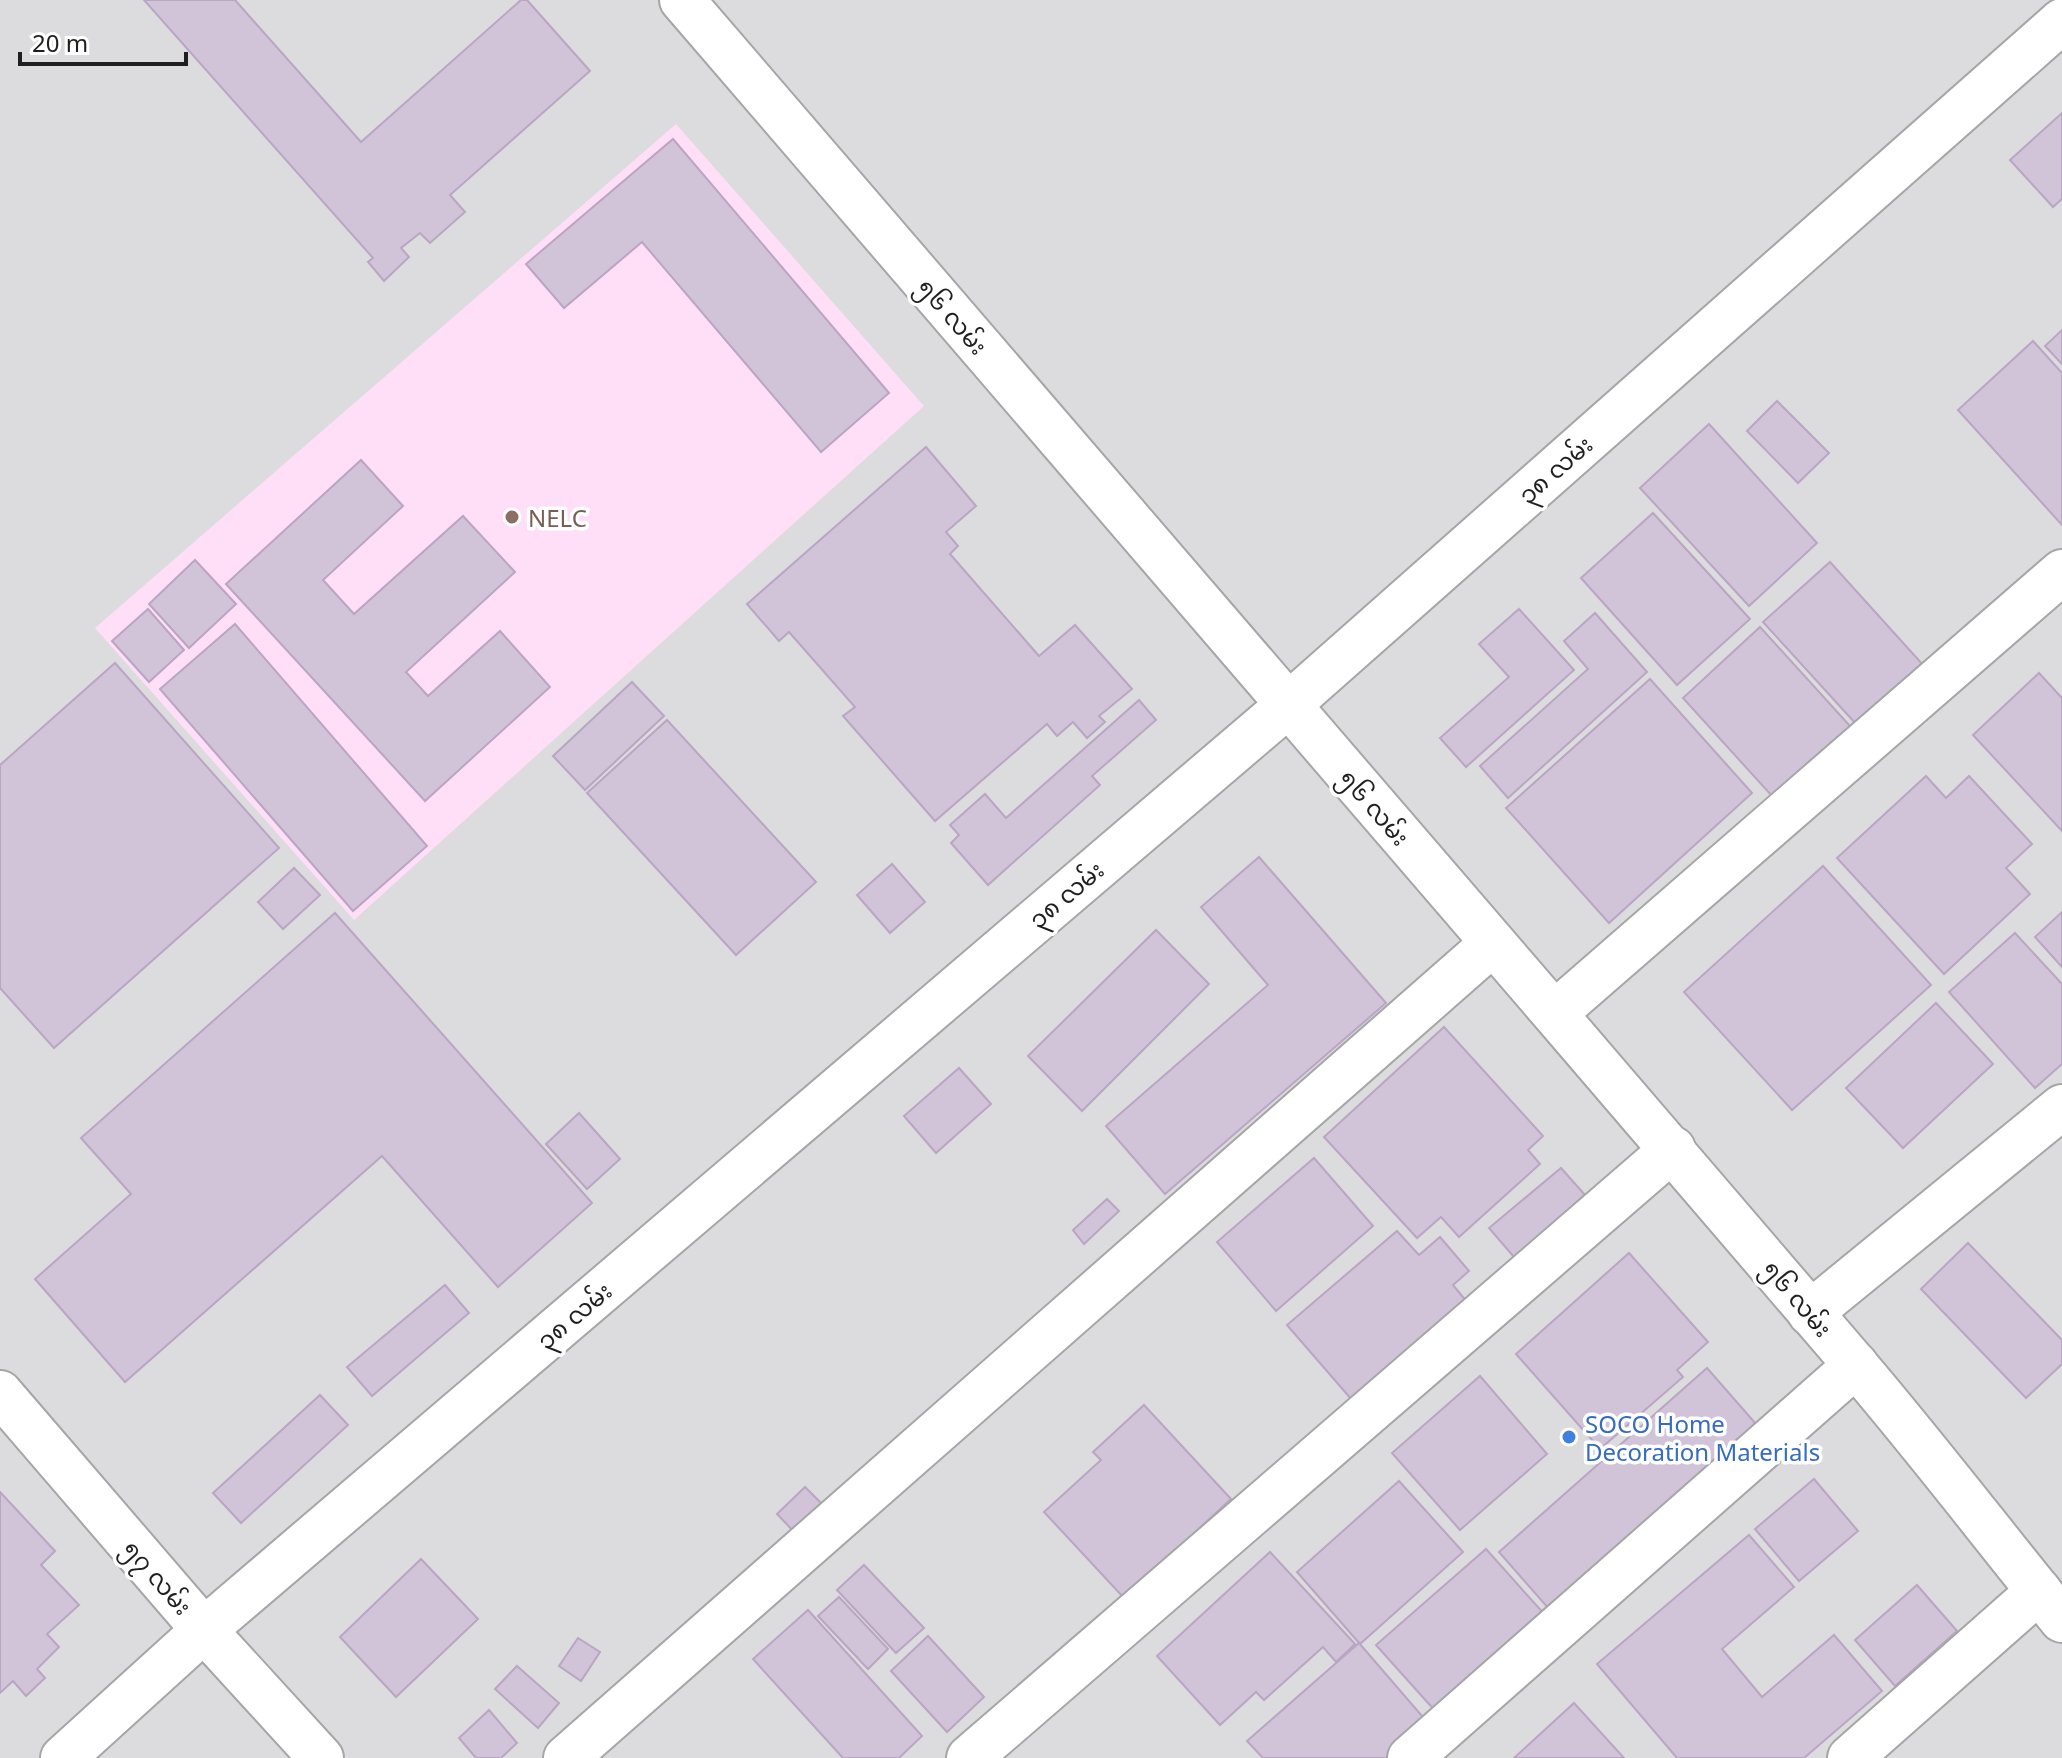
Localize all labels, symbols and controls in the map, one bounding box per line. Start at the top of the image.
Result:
scale bar [20,16,186,66]
text: 20 m [32,26,88,59]
street label: ၅၆ လမ်း [908,271,995,364]
street label: ၃၈ လမ်း [1511,428,1602,513]
place label: NELC [528,501,587,534]
marker: NELC [503,508,521,526]
street label: ၅၆ လမ်း [1330,762,1417,855]
street label: ၃၈ လမ်း [1022,853,1113,938]
street label: ၅၆ လမ်း [1753,1252,1840,1346]
street label: ၃၈ လမ်း [530,1274,621,1359]
place label: SOCO Home Decoration Materials [1585,1407,1820,1468]
marker: SOCO Home Decoration Materials [1560,1428,1578,1446]
street label: ၅၇ လမ်း [113,1532,200,1624]

